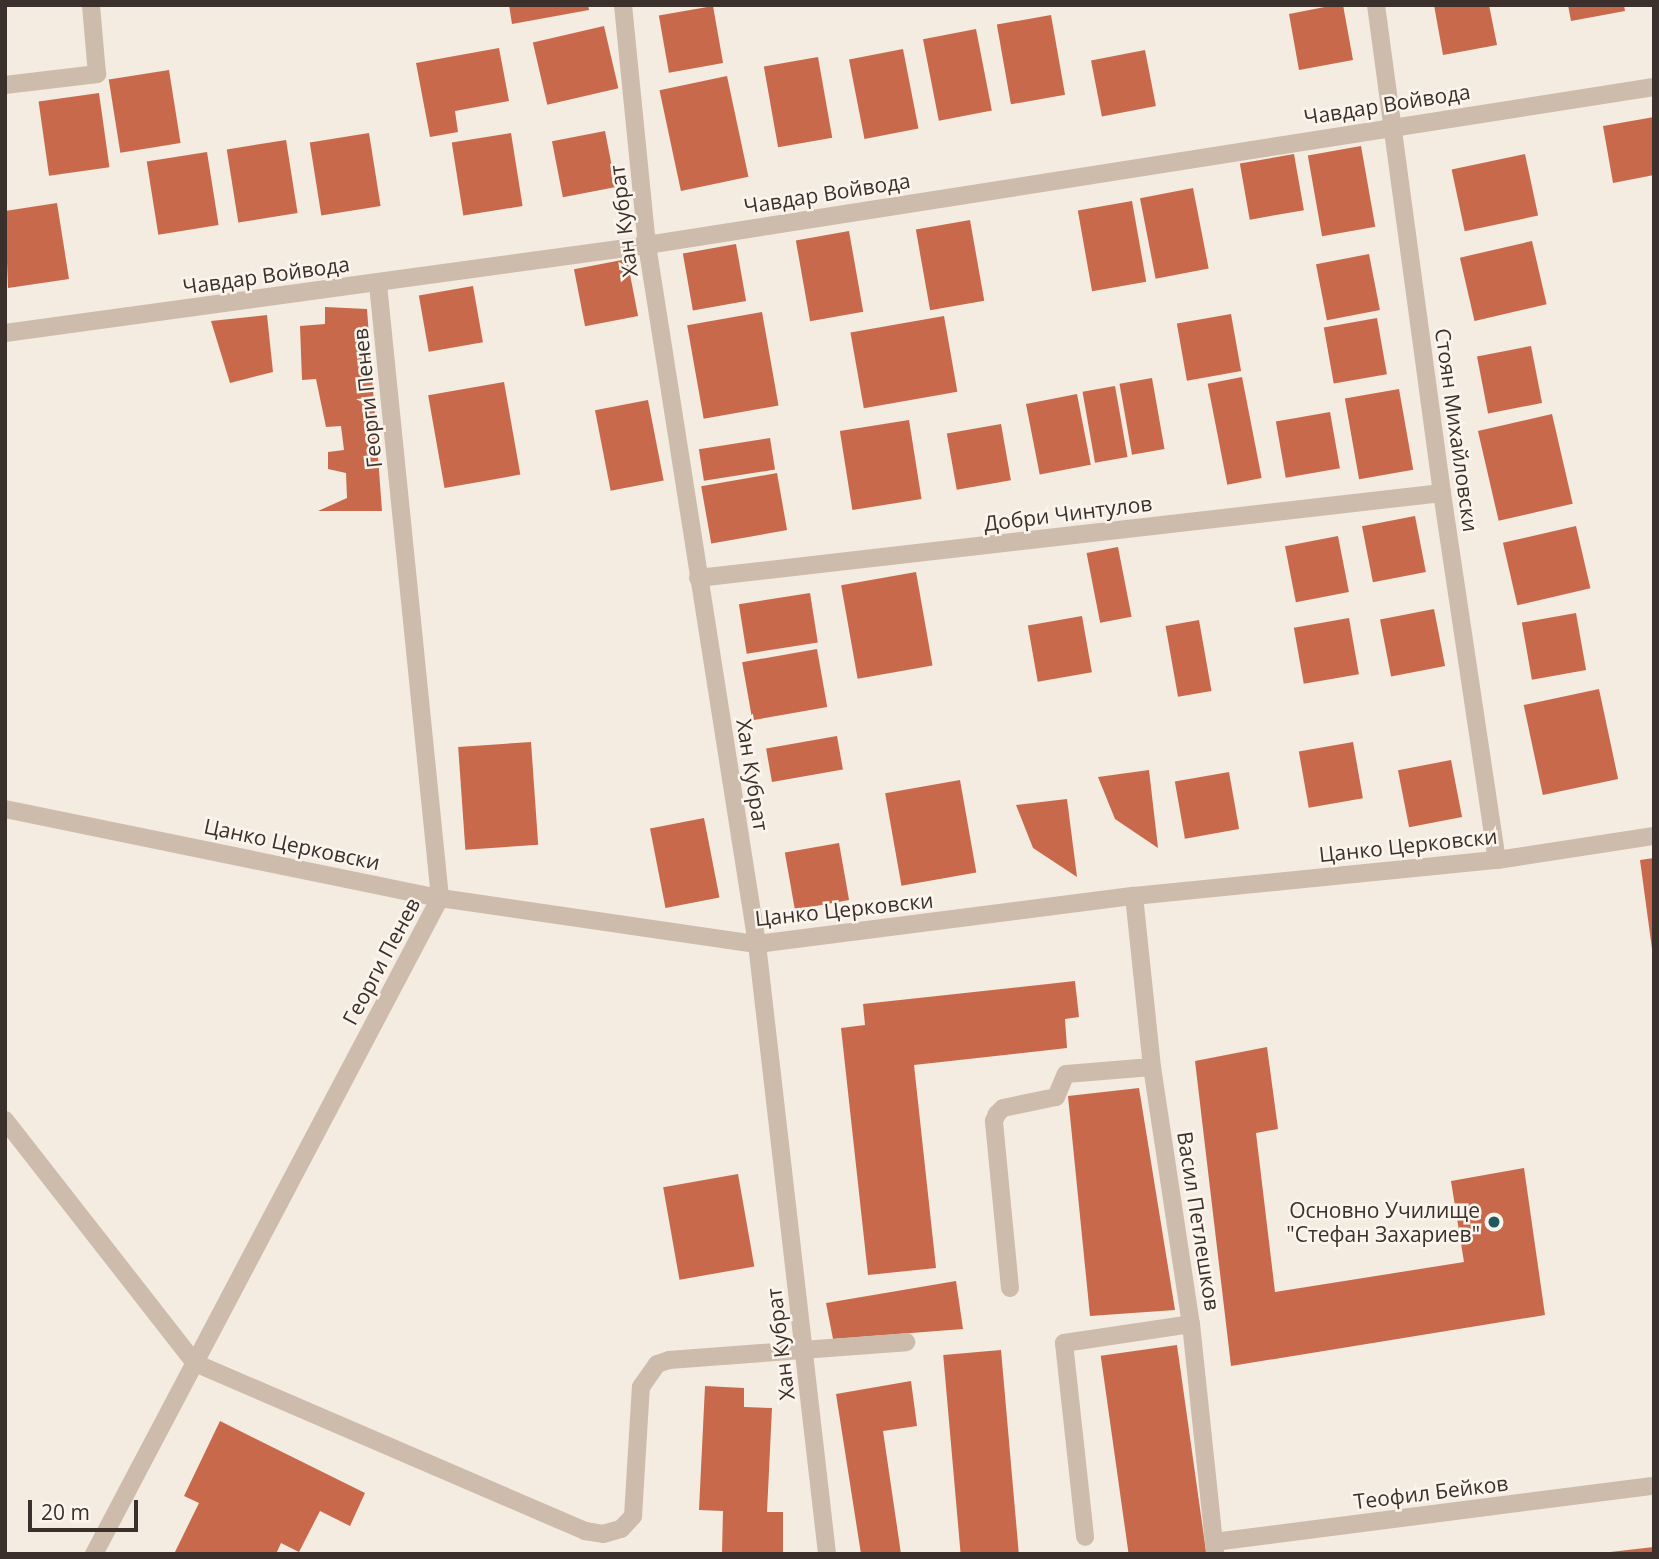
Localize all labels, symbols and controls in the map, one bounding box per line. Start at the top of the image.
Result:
street label: Чавдар Войвода [1302,78,1472,130]
street label: Хан Кубрат [604,164,642,278]
street label: Чавдар Войвода [742,167,912,219]
street label: Чавдар Войвода [181,251,351,299]
street label: Георги Пенев [347,327,387,469]
street label: Стоян Михайловски [1430,327,1484,533]
street label: Добри Чинтулов [982,490,1154,536]
street label: Хан Кубрат [732,717,774,833]
street label: Цанко Церковски [202,813,382,875]
street label: Цанко Церковски [1318,823,1498,867]
street label: Цанко Церковски [754,887,934,931]
street label: Георги Пенев [337,893,425,1029]
street label: Васил Петлешков [1172,1130,1226,1312]
place label: Основно Училище "Стефан Захариев" [1286,1197,1480,1247]
marker: Основно Училище "Стефан Захариев" [1486,1214,1502,1230]
street label: Хан Кубрат [761,1287,799,1401]
street label: Теофил Бейков [1352,1470,1510,1514]
scale bar [32,1486,142,1530]
text: 20 m [41,1498,90,1526]

